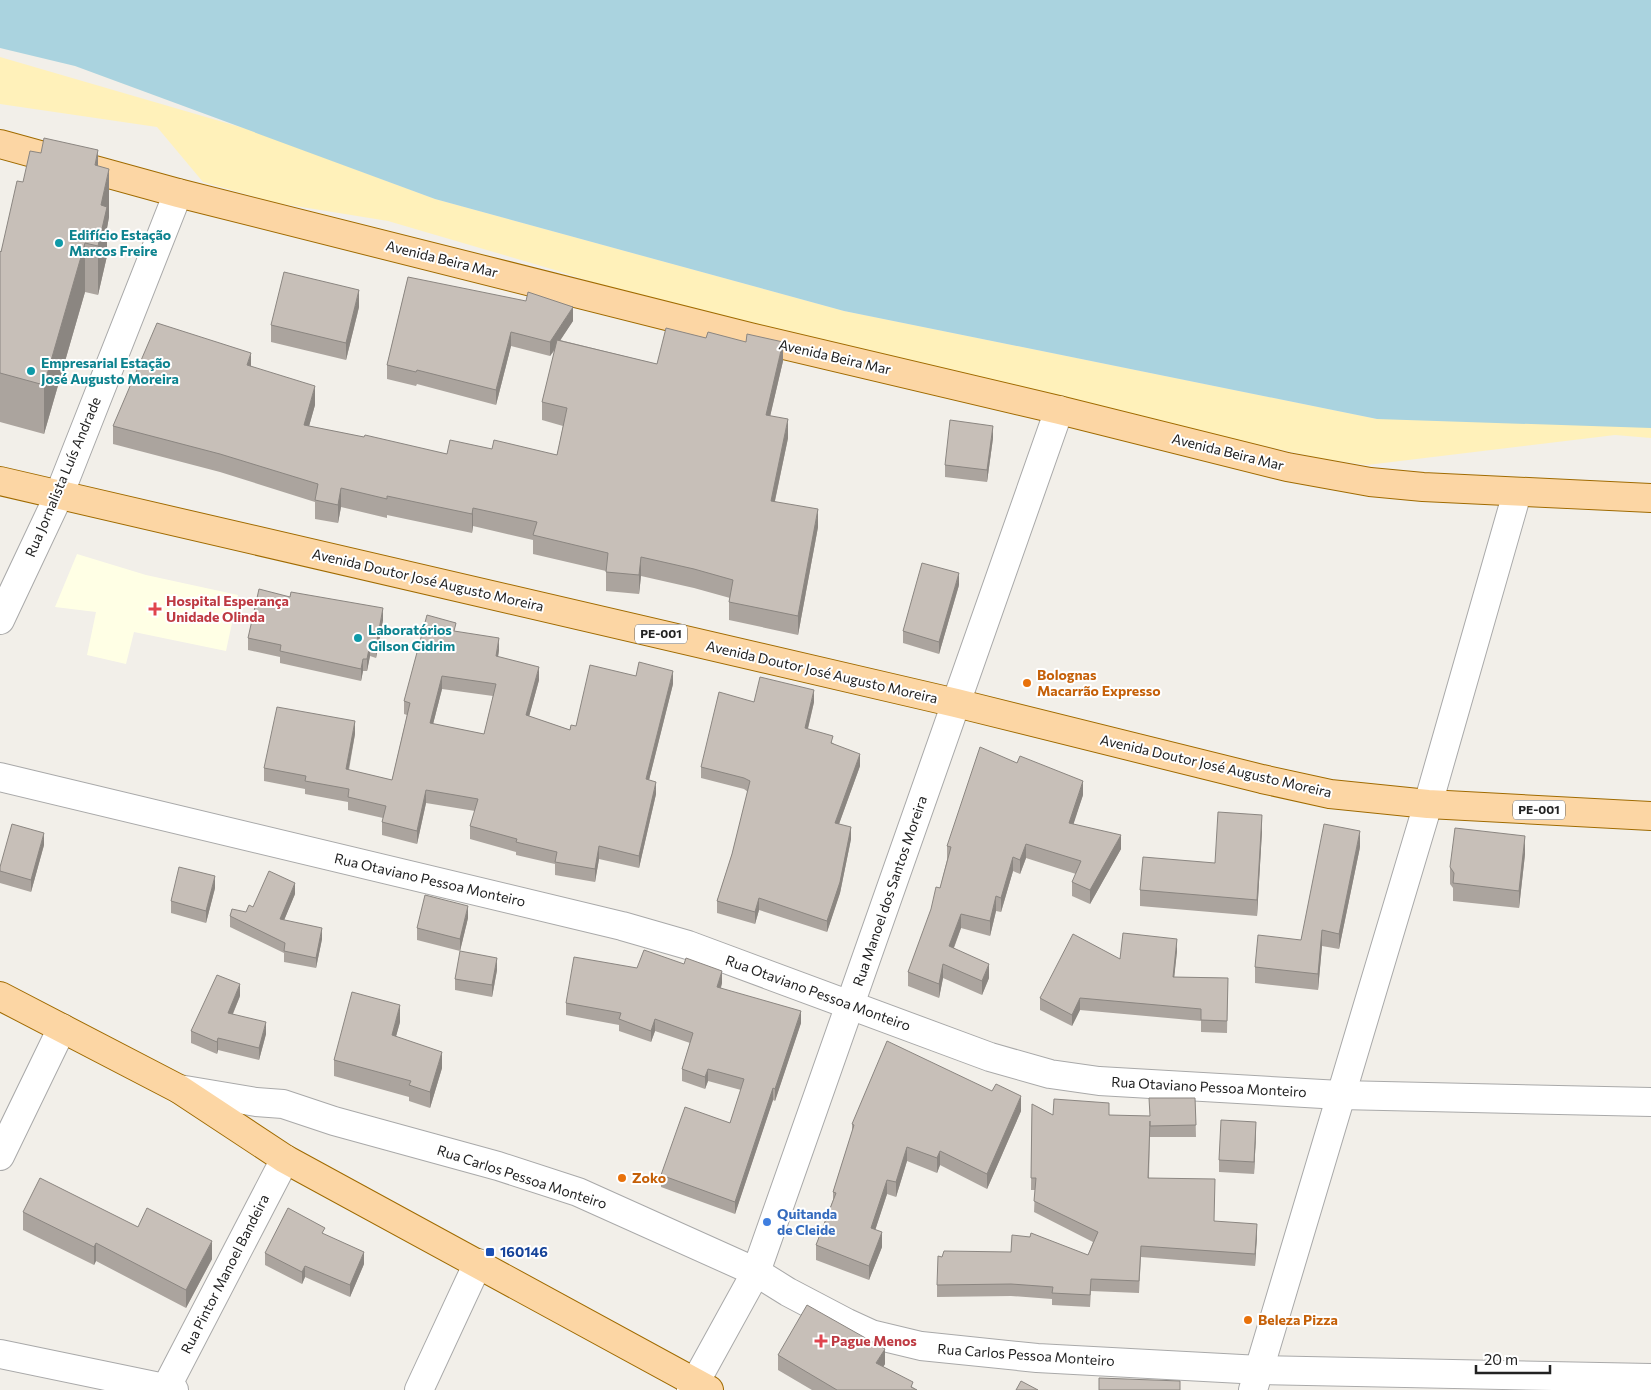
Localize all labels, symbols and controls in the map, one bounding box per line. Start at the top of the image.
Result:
place label: Edifício Estação Marcos Freire [69,226,171,259]
street label: Avenida Beira Mar [384,236,500,281]
marker: Edifício Estação Marcos Freire [53,237,65,249]
street label: Avenida Beira Mar [777,335,893,378]
place label: Empresarial Estação José Augusto Moreira [41,354,179,387]
marker: Empresarial Estação José Augusto Moreira [25,365,37,377]
street label: Rua Jornalista Luís Andrade [21,394,104,559]
street label: Avenida Beira Mar [1170,429,1286,474]
street label: Avenida Doutor José Augusto Moreira [311,545,546,614]
place label: Hospital Esperança Unidade Olinda [166,592,289,625]
marker: Hospital Esperança Unidade Olinda [148,602,162,616]
place label: Laboratórios Gilson Cidrim [368,621,455,654]
road number: PE-001 [635,624,687,644]
marker: Laboratórios Gilson Cidrim [352,632,364,644]
street label: Avenida Doutor José Augusto Moreira [705,637,940,706]
place label: Bolognas Macarrão Expresso [1037,666,1161,699]
marker: Bolognas Macarrão Expresso [1021,677,1033,689]
street label: Avenida Doutor José Augusto Moreira [1099,731,1334,800]
street label: Rua Manoel dos Santos Moreira [849,793,930,988]
road number: PE-001 [1513,800,1565,820]
street label: Rua Otaviano Pessoa Monteiro [333,849,527,910]
street label: Rua Otaviano Pessoa Monteiro [723,951,913,1034]
street label: Rua Otaviano Pessoa Monteiro [1111,1073,1307,1100]
street label: Rua Carlos Pessoa Monteiro [435,1141,609,1212]
place label: Zoko [632,1169,666,1186]
marker: Zoko [616,1172,628,1184]
street label: Rua Pintor Manoel Bandeira [177,1191,272,1356]
place label: Quitanda de Cleide [777,1205,837,1238]
marker: Quitanda de Cleide [761,1216,773,1228]
place label: 160146 [500,1243,548,1260]
marker: 160146 [484,1246,496,1258]
place label: Beleza Pizza [1258,1311,1338,1328]
marker: Beleza Pizza [1242,1314,1254,1326]
place label: Pague Menos [831,1332,917,1349]
marker: Pague Menos [815,1335,827,1347]
street label: Rua Carlos Pessoa Monteiro [937,1340,1115,1369]
scale bar [1476,1342,1550,1374]
text: 20 m [1484,1350,1518,1368]

